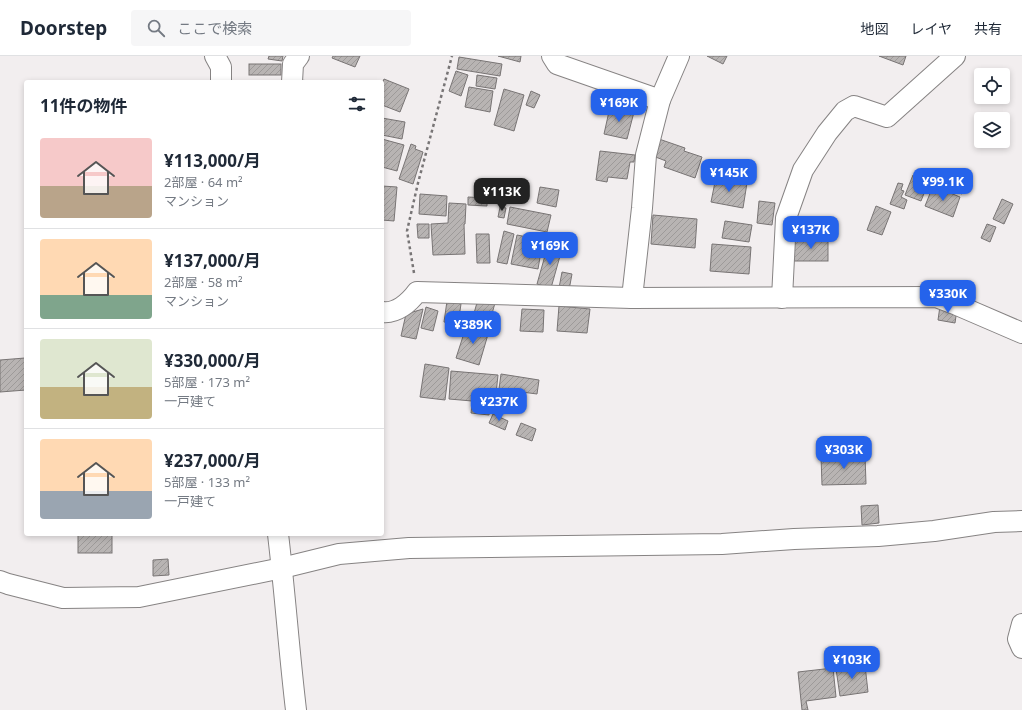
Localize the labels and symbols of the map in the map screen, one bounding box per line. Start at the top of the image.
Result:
pin: ¥169K [591,89,647,123]
pin: ¥145K [701,159,757,193]
pin: ¥99.1K [910,168,976,202]
pin: ¥113K [474,178,530,212]
pin: ¥137K [783,216,839,250]
pin: ¥169K [522,232,578,266]
pin: ¥330K [920,280,976,314]
pin: ¥389K [445,311,501,345]
pin: ¥237K [471,388,527,422]
pin: ¥303K [816,436,872,470]
pin: ¥103K [824,646,880,680]

